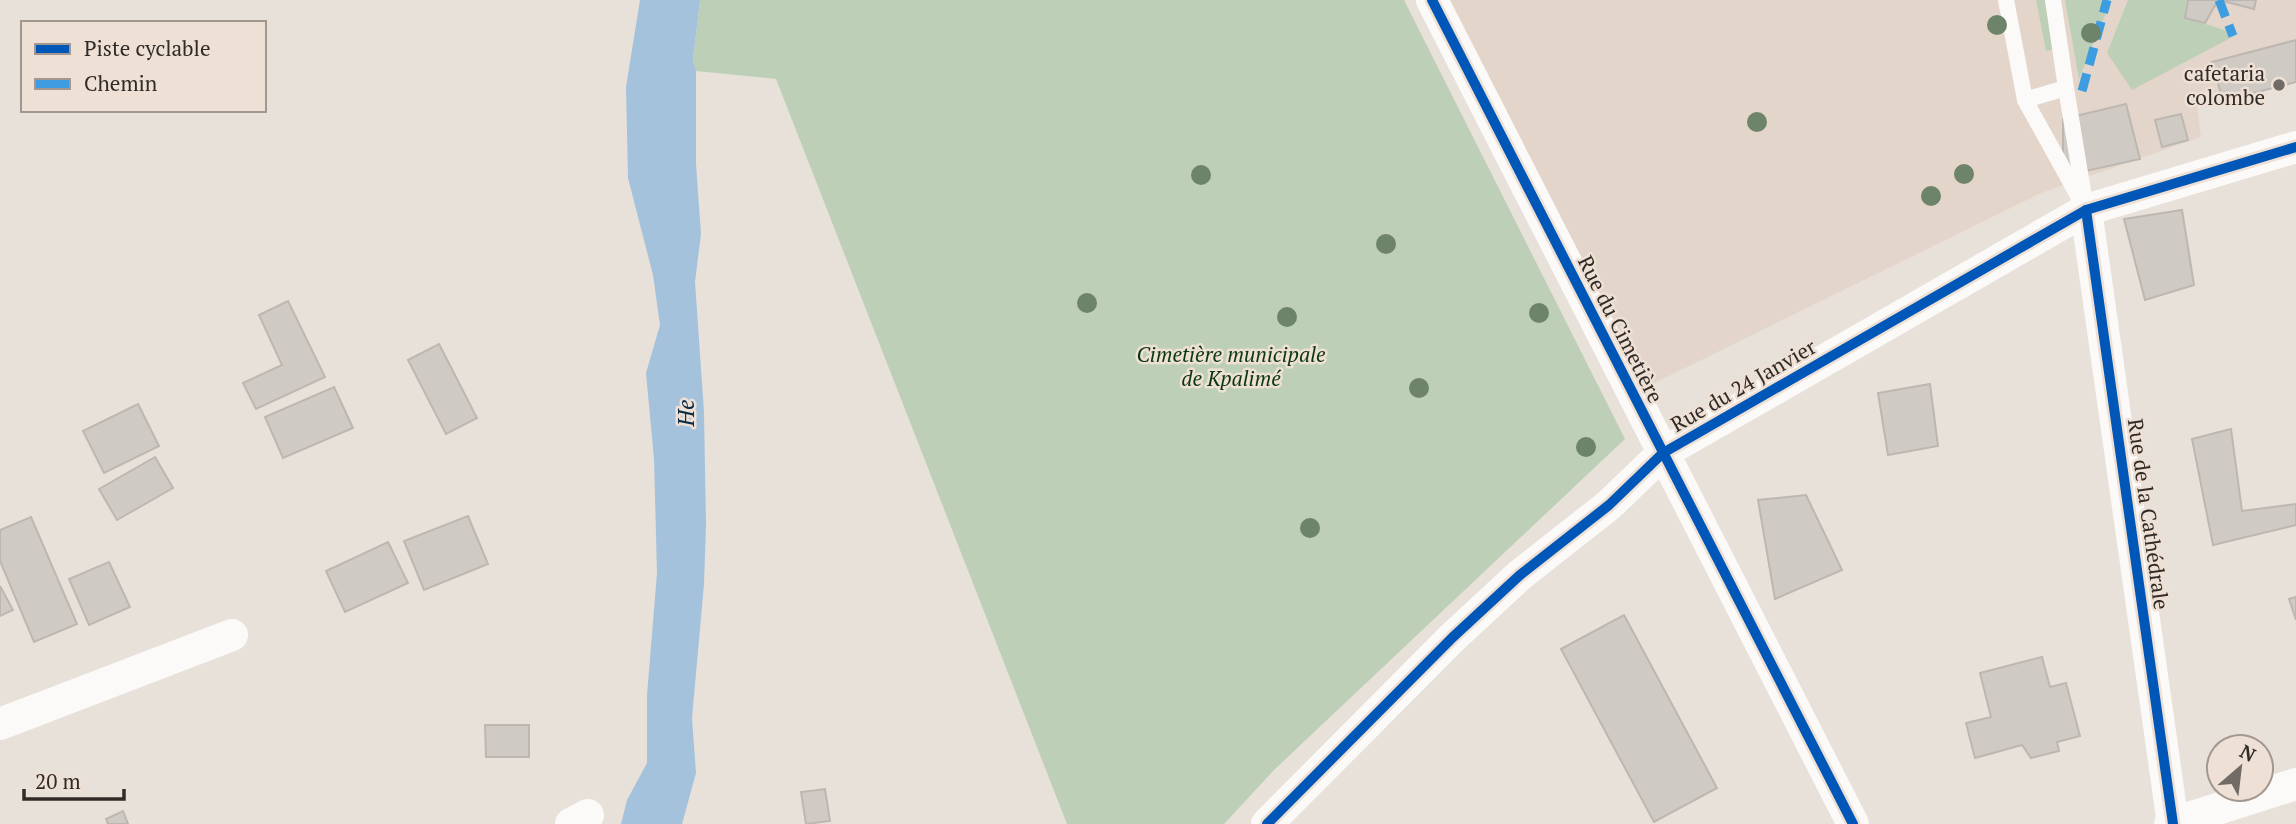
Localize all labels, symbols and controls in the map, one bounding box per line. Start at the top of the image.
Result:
legend [21,21,266,112]
text: Piste cyclable [84,34,210,62]
place label: cafetaria colombe [2184,59,2265,111]
text: Chemin [84,69,158,97]
marker: cafetaria colombe [2271,77,2287,93]
street label: Rue du Cimetière [1572,251,1670,407]
street label: Rue du 24 Janvier [1665,332,1821,438]
park label: Cimetière municipale de Kpalimé [1137,340,1326,392]
water label: He [670,400,701,427]
street label: Rue de la Cathédrale [2122,417,2176,611]
north arrow [2205,733,2275,803]
text: N [2236,738,2261,767]
scale bar [24,758,124,802]
text: 20 m [35,767,81,795]

